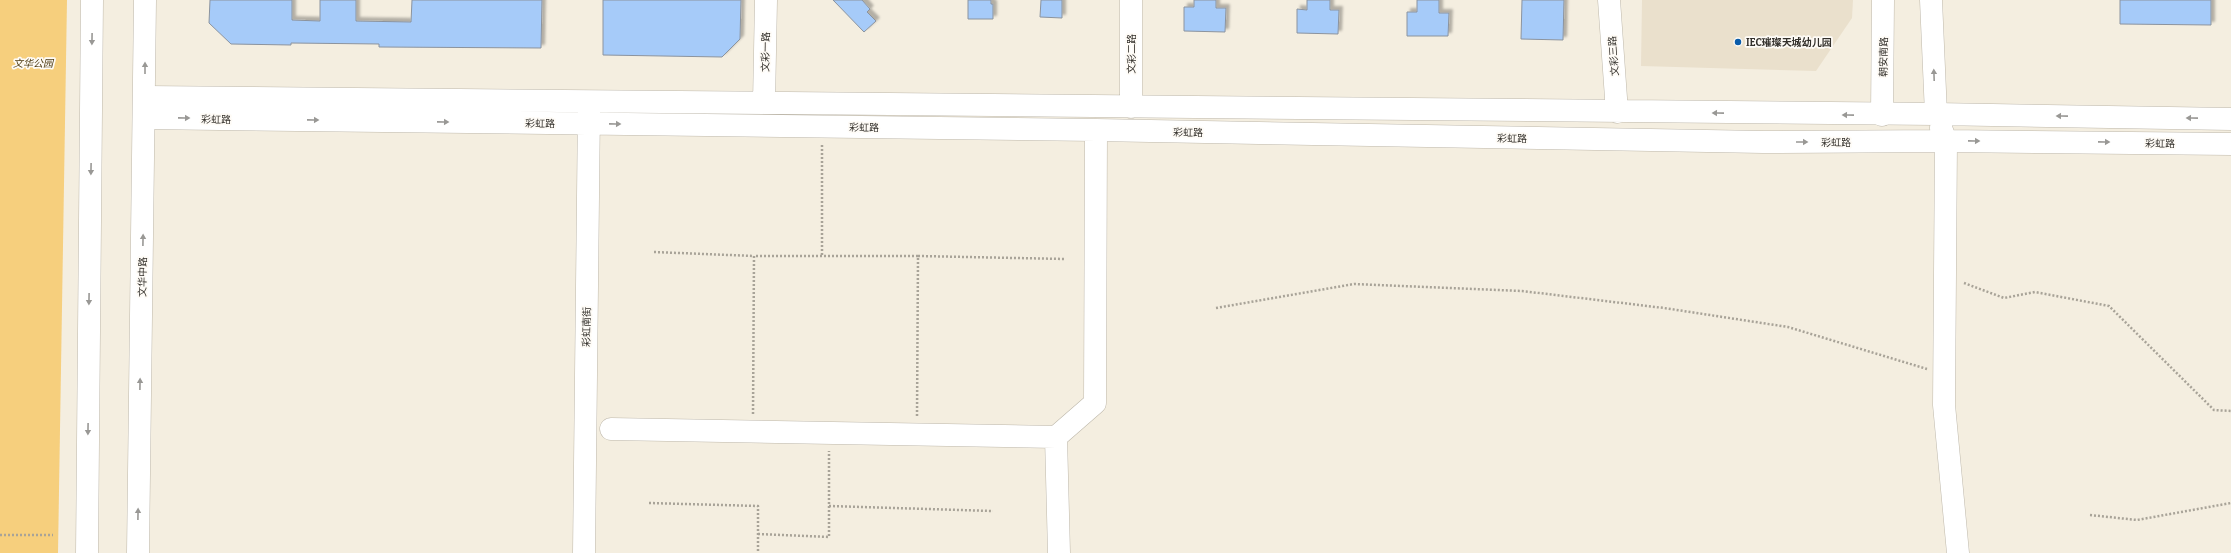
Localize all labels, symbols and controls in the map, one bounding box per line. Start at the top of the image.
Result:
street label: 文彩一路 [760,32,772,72]
one-way arrow [89,33,95,46]
street label: 文彩二路 [1126,34,1138,74]
street label: 文彩三路 [1607,36,1621,76]
place label: IEC璀璨天城幼儿园 [1746,36,1832,49]
marker: IEC璀璨天城幼儿园 [1733,37,1743,47]
street label: 朝安南路 [1878,37,1890,77]
park label: 文华公园 [13,58,55,70]
one-way arrow [142,61,148,74]
one-way arrow [1931,69,1938,81]
one-way arrow [1711,110,1724,116]
one-way arrow [1841,112,1854,118]
one-way arrow [2055,113,2068,119]
street label: 彩虹路 [201,114,231,126]
one-way arrow [178,115,191,121]
one-way arrow [2185,115,2198,121]
one-way arrow [307,117,320,123]
street label: 彩虹路 [525,118,555,130]
one-way arrow [437,119,450,125]
one-way arrow [609,121,622,127]
street label: 彩虹路 [849,122,879,134]
street label: 彩虹路 [1173,127,1203,139]
street label: 彩虹路 [1497,133,1527,145]
street label: 彩虹路 [1821,137,1851,149]
one-way arrow [1968,138,1981,144]
street label: 彩虹路 [2145,138,2175,150]
one-way arrow [1796,139,1809,145]
one-way arrow [2098,139,2110,146]
one-way arrow [88,163,94,176]
one-way arrow [139,234,146,246]
street label: 文华中路 [137,257,149,297]
one-way arrow [86,293,92,306]
street label: 彩虹南街 [581,307,593,347]
one-way arrow [137,377,143,390]
one-way arrow [85,423,91,436]
one-way arrow [135,507,141,520]

